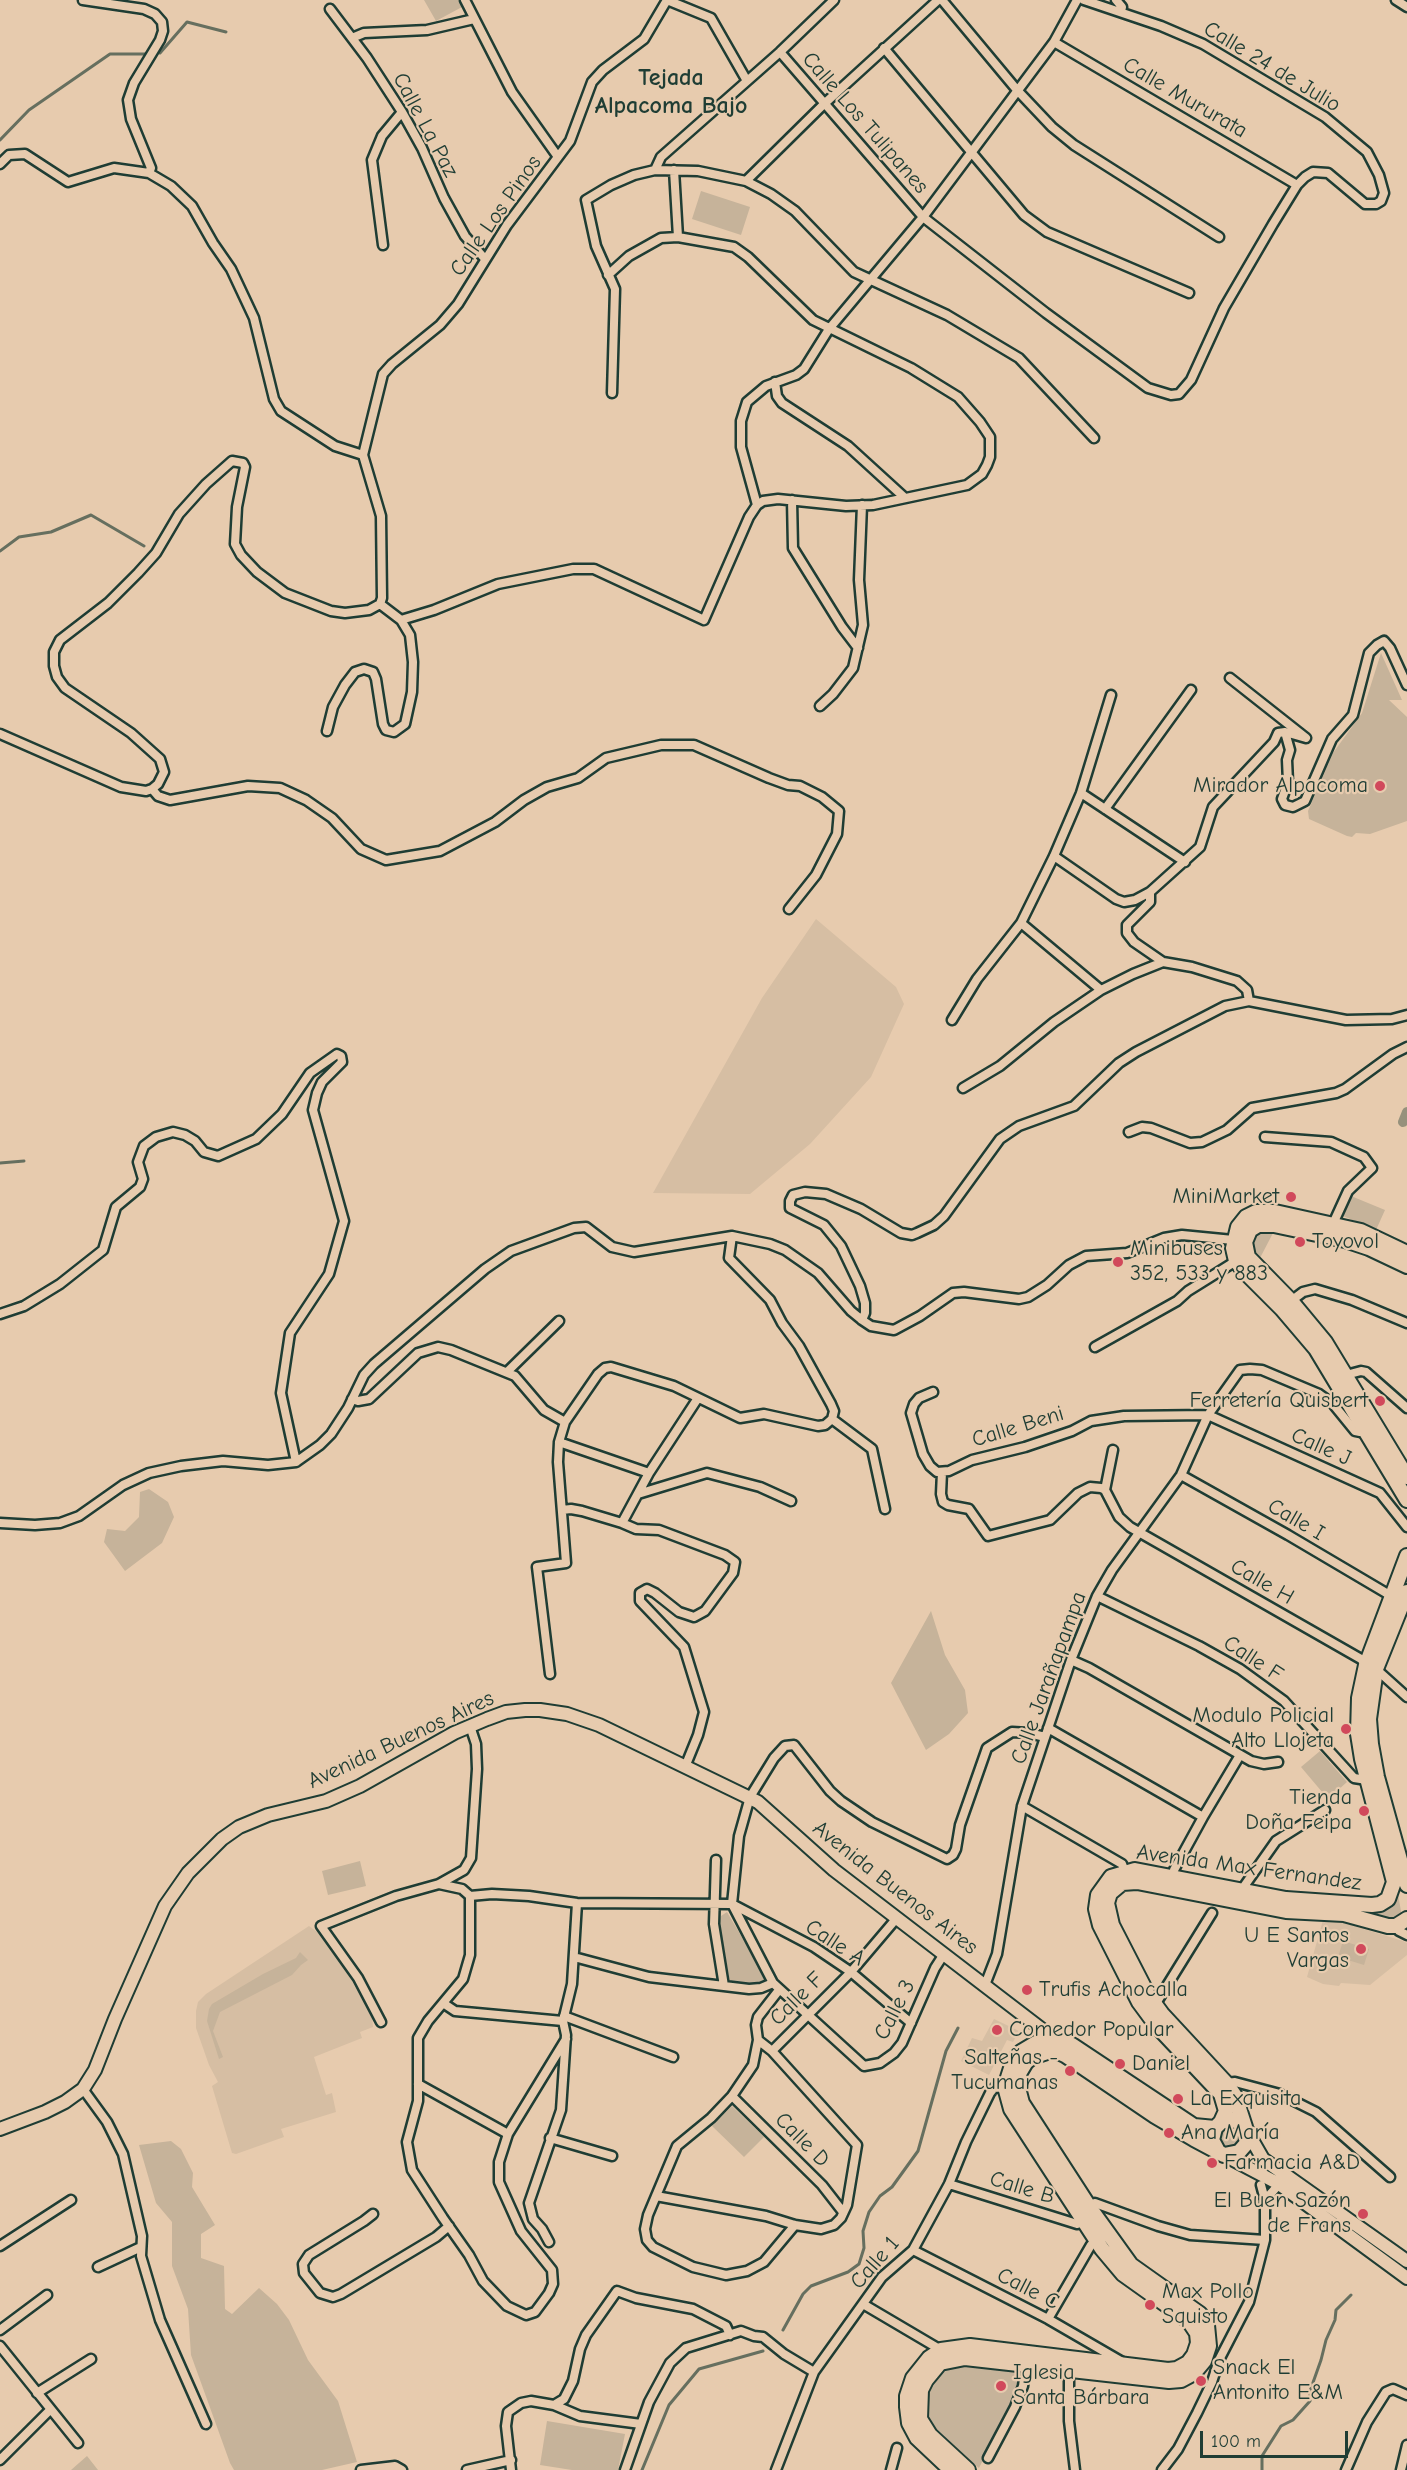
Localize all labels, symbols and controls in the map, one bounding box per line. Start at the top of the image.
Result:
street label: Calle 24 de Julio [1199,16,1345,118]
street label: Calle Los Tulipanes [796,47,934,199]
street label: Calle Mururata [1118,52,1252,144]
district label: Tejada Alpacoma Bajo [595,64,747,120]
street label: Calle La Paz [386,68,464,182]
street label: Calle Los Pinos [445,150,547,282]
place label: Mirador Alpacoma [1193,773,1368,799]
marker: Mirador Alpacoma [1373,779,1387,793]
place label: MiniMarket [1172,1184,1279,1210]
marker: MiniMarket [1284,1190,1298,1204]
place label: Toyovol [1312,1229,1379,1255]
marker: Toyovol [1293,1235,1307,1249]
place label: Minibuses 352, 533 y 883 [1130,1236,1268,1288]
marker: Minibuses 352, 533 y 883 [1111,1255,1125,1269]
place label: Ferretería Quisbert [1190,1388,1368,1414]
marker: Ferretería Quisbert [1373,1394,1387,1408]
street label: Calle Beni [969,1401,1067,1453]
street label: Calle J [1287,1422,1355,1472]
street label: Calle I [1263,1493,1329,1547]
street label: Calle H [1226,1553,1298,1611]
street label: Calle Jarañapampa [1006,1588,1092,1768]
street label: Calle F [1218,1630,1288,1688]
street label: Avenida Buenos Aires [304,1685,498,1795]
place label: Modulo Policial Alto Llojeta [1193,1703,1334,1754]
marker: Modulo Policial Alto Llojeta [1339,1722,1353,1736]
place label: Tienda Doña Feipa [1245,1785,1352,1837]
marker: Tienda Doña Feipa [1357,1804,1371,1818]
street label: Avenida Buenos Aires [807,1815,983,1961]
street label: Avenida Max Fernandez [1135,1839,1363,1897]
street label: Calle A [800,1914,870,1972]
place label: U E Santos Vargas [1244,1923,1349,1975]
marker: U E Santos Vargas [1354,1942,1368,1956]
street label: Calle F [764,1966,830,2032]
street label: Calle 3 [869,1975,921,2045]
place label: Trufis Achocalla [1039,1977,1188,2003]
marker: Trufis Achocalla [1020,1983,1034,1997]
place label: Comedor Popular [1009,2017,1174,2043]
marker: Comedor Popular [990,2023,1004,2037]
place label: Salteñas - Tucumanas [951,2045,1058,2096]
place label: Daniel [1132,2051,1190,2077]
marker: Daniel [1113,2057,1127,2071]
marker: Salteñas - Tucumanas [1063,2064,1077,2078]
place label: La Exquisita [1190,2086,1301,2112]
marker: La Exquisita [1171,2092,1185,2106]
street label: Calle D [769,2107,835,2173]
place label: Ana María [1181,2120,1280,2146]
marker: Ana María [1162,2126,1176,2140]
place label: Farmacia A&D [1224,2150,1360,2176]
marker: Farmacia A&D [1205,2156,1219,2170]
street label: Calle B [986,2166,1058,2210]
place label: El Buen Sazón de Frans [1214,2188,1351,2240]
marker: El Buen Sazón de Frans [1356,2207,1370,2221]
street label: Calle 1 [845,2231,905,2295]
street label: Calle C [992,2262,1064,2316]
place label: Max Pollo Squisto [1162,2279,1254,2330]
marker: Max Pollo Squisto [1143,2298,1157,2312]
place label: Snack El Antonito E&M [1213,2355,1343,2406]
place label: Iglesia Santa Bárbara [1013,2360,1150,2412]
marker: Snack El Antonito E&M [1194,2374,1208,2388]
marker: Iglesia Santa Bárbara [994,2379,1008,2393]
scale bar [1203,2419,1352,2457]
text: 100 m [1211,2431,1261,2452]

